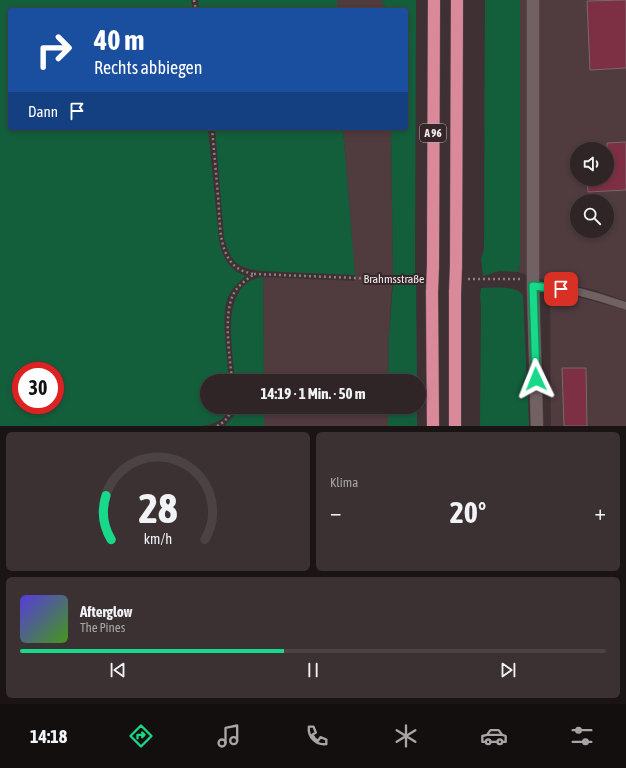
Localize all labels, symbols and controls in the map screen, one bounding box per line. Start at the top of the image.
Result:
icon: right [28,24,80,76]
text: 40 m [94,24,144,56]
text: Rechts abbiegen [94,57,203,78]
icon: arrive [66,100,88,122]
text: Dann [28,103,58,120]
road number: A 96 [420,124,446,142]
map controls [570,142,614,238]
button: sound [570,142,614,186]
button: search [570,194,614,238]
street label: Brahmsstraße [364,272,424,286]
pin [544,272,578,306]
icon: arrive [550,278,572,300]
position arrow [515,358,557,400]
speed limit sign: 30 [12,362,64,414]
text: 14:19 · 1 Min. · 50 m [260,385,366,402]
text: Klima [330,475,358,490]
text: 28 [138,483,178,531]
text: 20° [450,495,486,529]
text: − [330,499,341,525]
text: + [595,499,606,525]
text: km/h [144,530,172,546]
text: Afterglow [80,603,133,620]
text: The Pines [80,620,125,635]
icon: previous [107,659,129,681]
icon: pause [302,659,324,681]
icon: next [497,659,519,681]
icon: directions [127,722,155,750]
icon: music [215,722,243,750]
icon: phone [303,722,331,750]
icon: climate [392,722,420,750]
icon: car [480,722,508,750]
icon: filters [568,722,596,750]
text: 14:18 [30,726,67,747]

